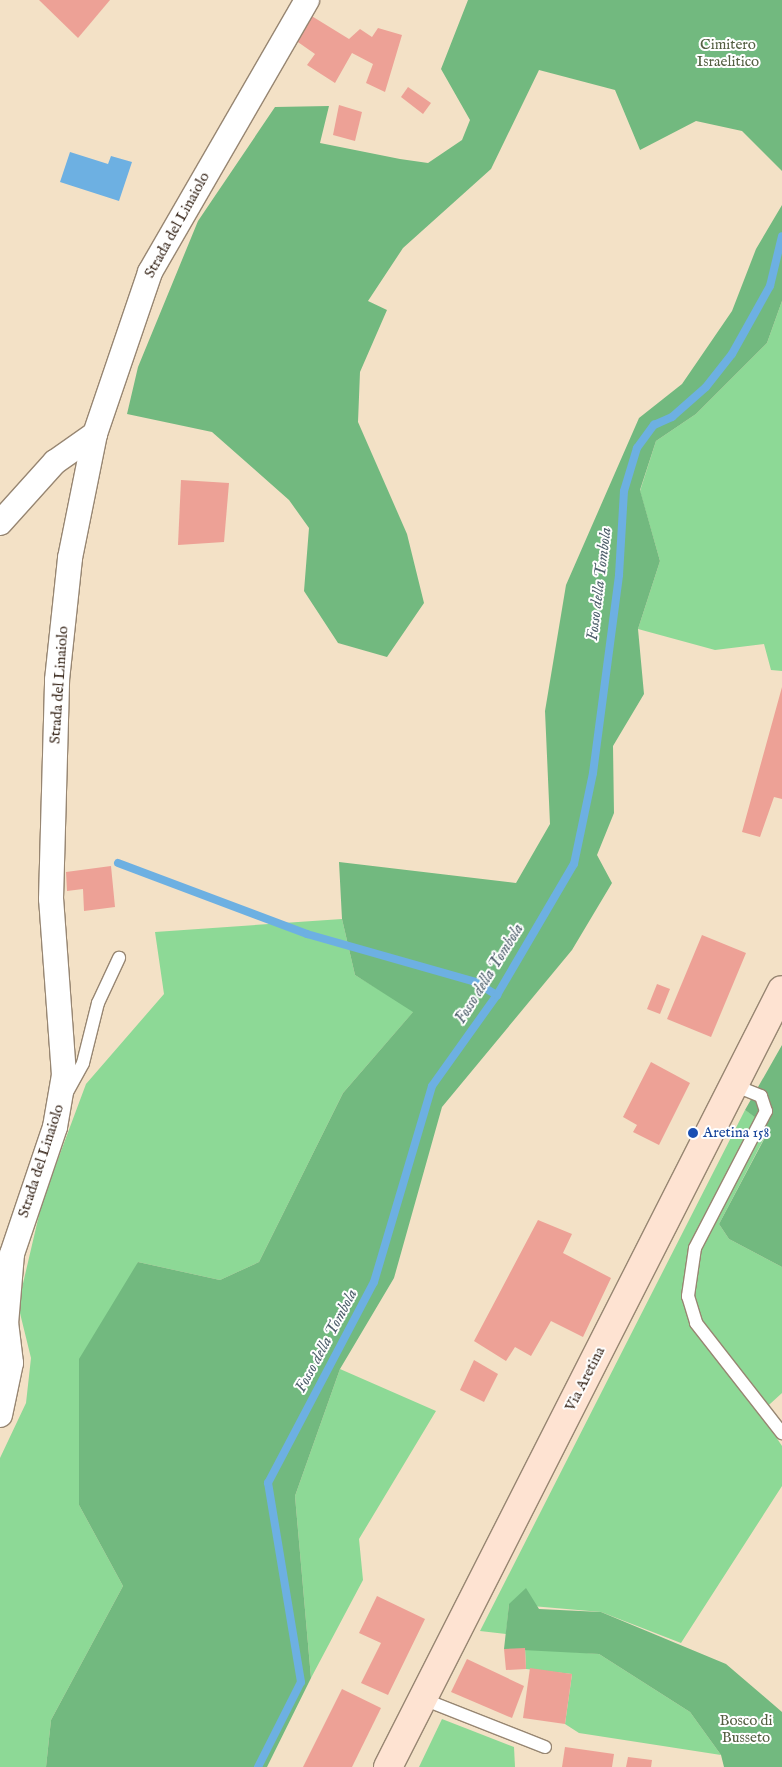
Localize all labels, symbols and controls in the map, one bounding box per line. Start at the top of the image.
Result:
park label: Cimitero Israelitico [697,35,759,70]
street label: Strada del Linaiolo [141,169,213,281]
water label: Fosso della Tombola [584,526,616,642]
street label: Strada del Linaiolo [46,625,72,745]
water label: Fosso della Tombola [452,921,528,1027]
street label: Strada del Linaiolo [14,1102,68,1220]
place label: Aretina 158 [703,1124,769,1142]
marker: Aretina 158 [687,1127,699,1139]
water label: Fosso della Tombola [292,1286,362,1396]
street label: Via Aretina [561,1344,609,1414]
park label: Bosco di Busseto [719,1711,773,1746]

